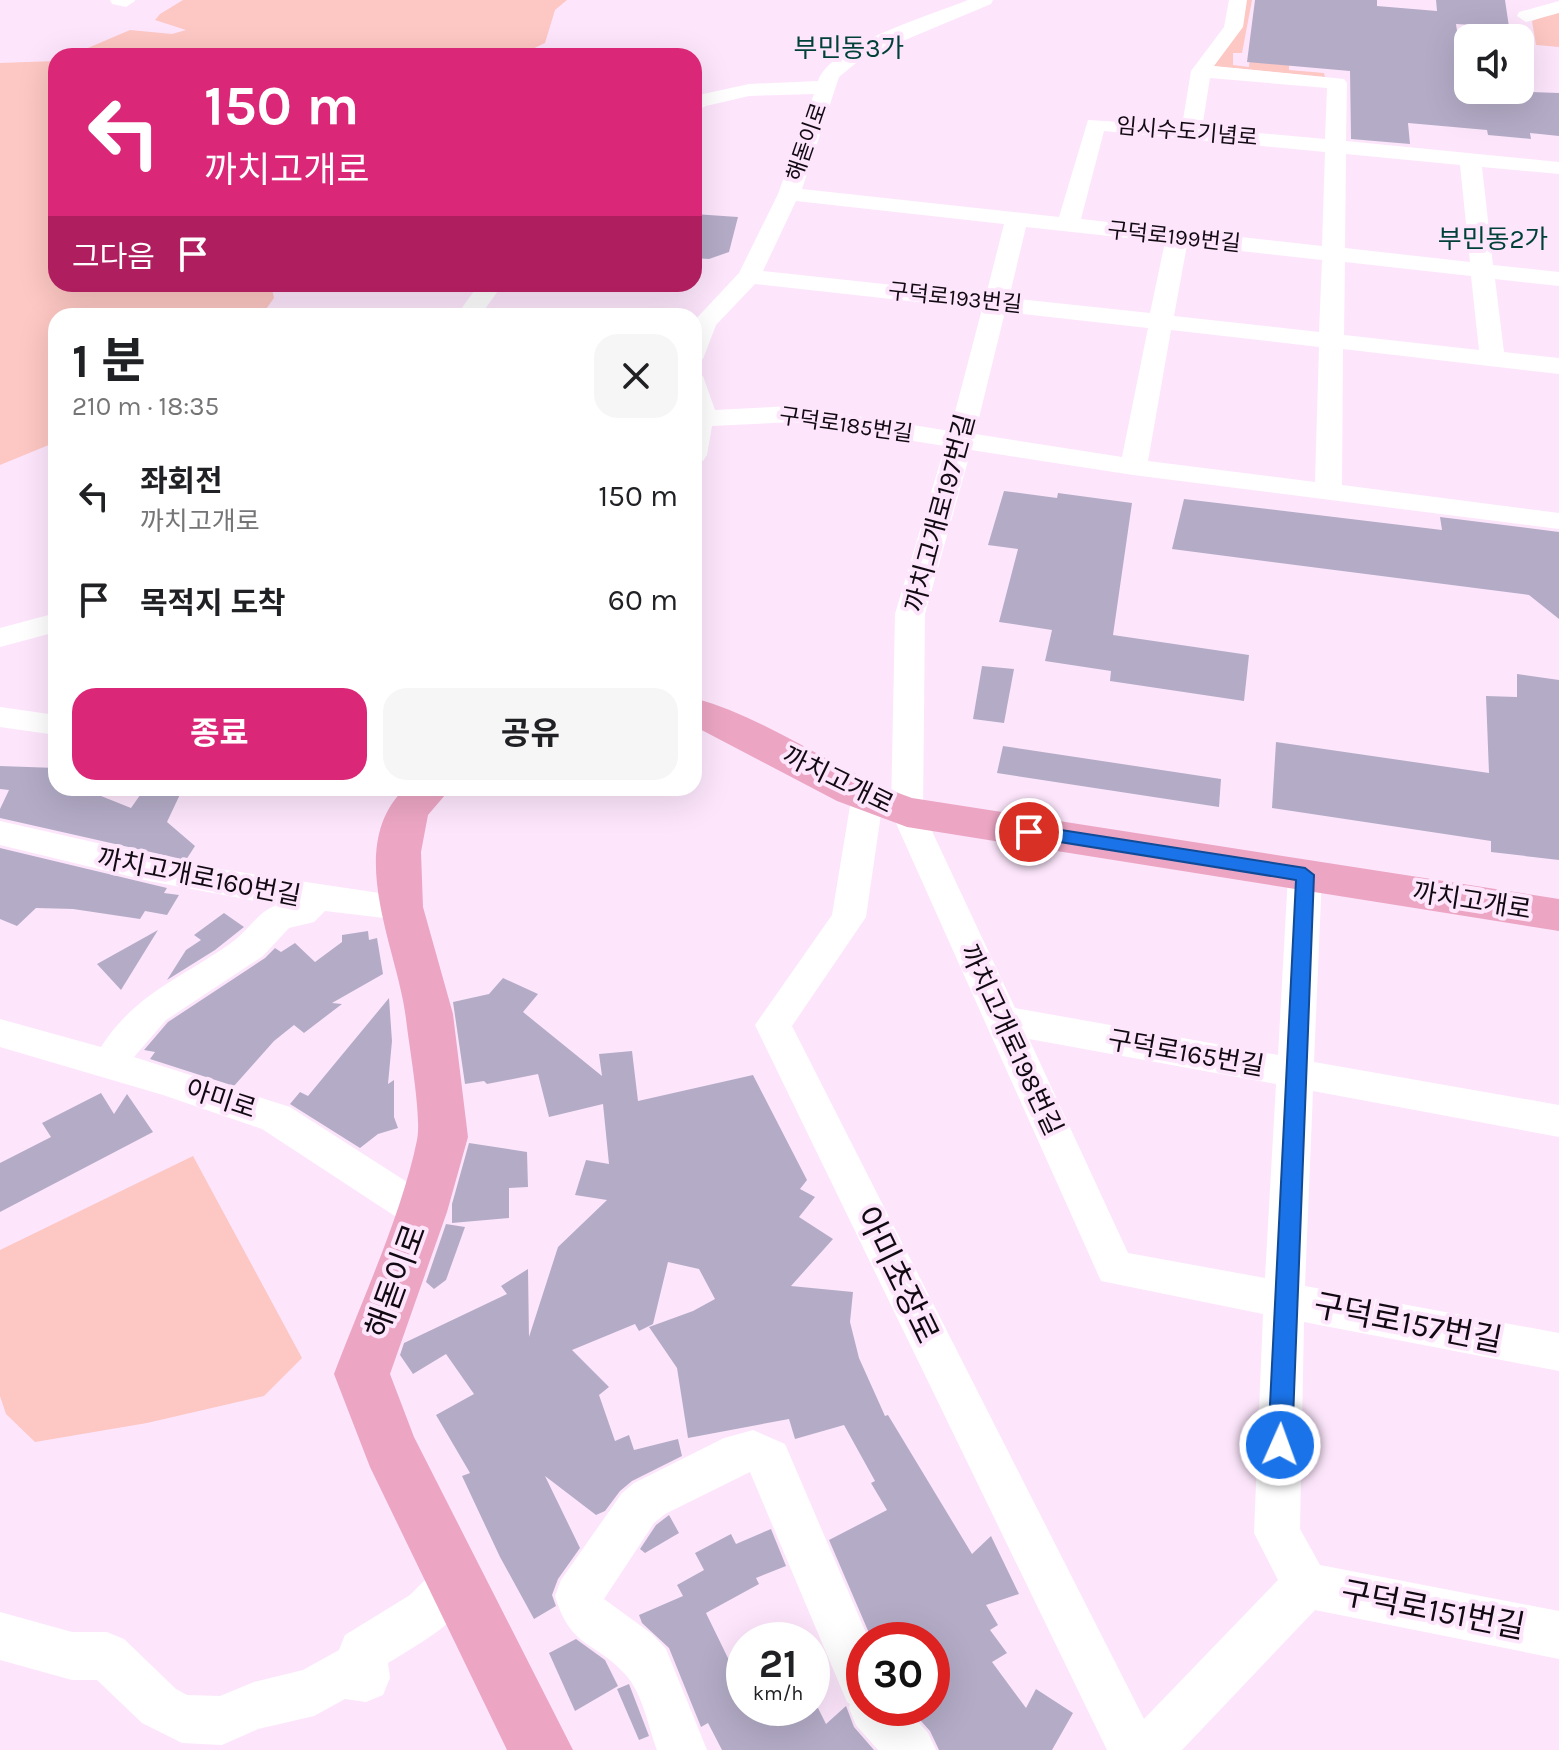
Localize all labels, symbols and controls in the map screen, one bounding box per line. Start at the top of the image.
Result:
map controls [1454,24,1534,104]
button: sound [1454,24,1534,104]
district label: 부민동3가 [793,33,905,64]
text: 150 m [204,73,359,138]
icon: left [72,80,176,184]
street label: 해돋이로 [782,99,832,185]
street label: 임시수도기념로 [1115,113,1259,151]
text: 까치고개로 [204,149,370,191]
street label: 구덕로199번길 [1106,217,1242,257]
district label: 부민동2가 [1438,224,1548,255]
icon: arrive [171,232,215,276]
text: 그다음 [72,239,155,275]
street label: 구덕로193번길 [887,278,1023,318]
text: 1 분 [72,333,145,389]
button: close [594,334,678,418]
text: 210 m · 18:35 [72,391,219,422]
street label: 구덕로185번길 [778,403,914,447]
street label: 까치고개로197번길 [899,411,981,615]
text: 좌회전 [140,463,223,499]
icon: left [72,474,116,518]
text: 150 m [598,478,678,514]
text: 까치고개로 [140,506,260,537]
icon: arrive [72,578,116,622]
text: 60 m [608,582,678,618]
text: 목적지 도착 [140,585,286,621]
button: 종료 [72,688,367,780]
button: 공유 [383,688,678,780]
street label: 까치고개로 [777,740,899,820]
pin [995,798,1063,866]
icon: arrive [1007,810,1051,854]
street label: 까치고개로160번길 [95,842,303,912]
street label: 까치고개로 [1411,876,1533,926]
street label: 까치고개로198번길 [953,940,1069,1140]
street label: 구덕로165번길 [1106,1024,1266,1082]
street label: 아미로 [182,1073,260,1125]
street label: 아미초장로 [848,1201,946,1349]
street label: 해돋이로 [358,1219,434,1343]
street label: 구덕로157번길 [1311,1287,1505,1359]
position arrow [1238,1403,1322,1487]
street label: 구덕로151번길 [1338,1574,1528,1646]
speed limit sign: 30 [846,1622,950,1726]
text: 21 [759,1640,797,1687]
text: km/h [753,1682,803,1705]

